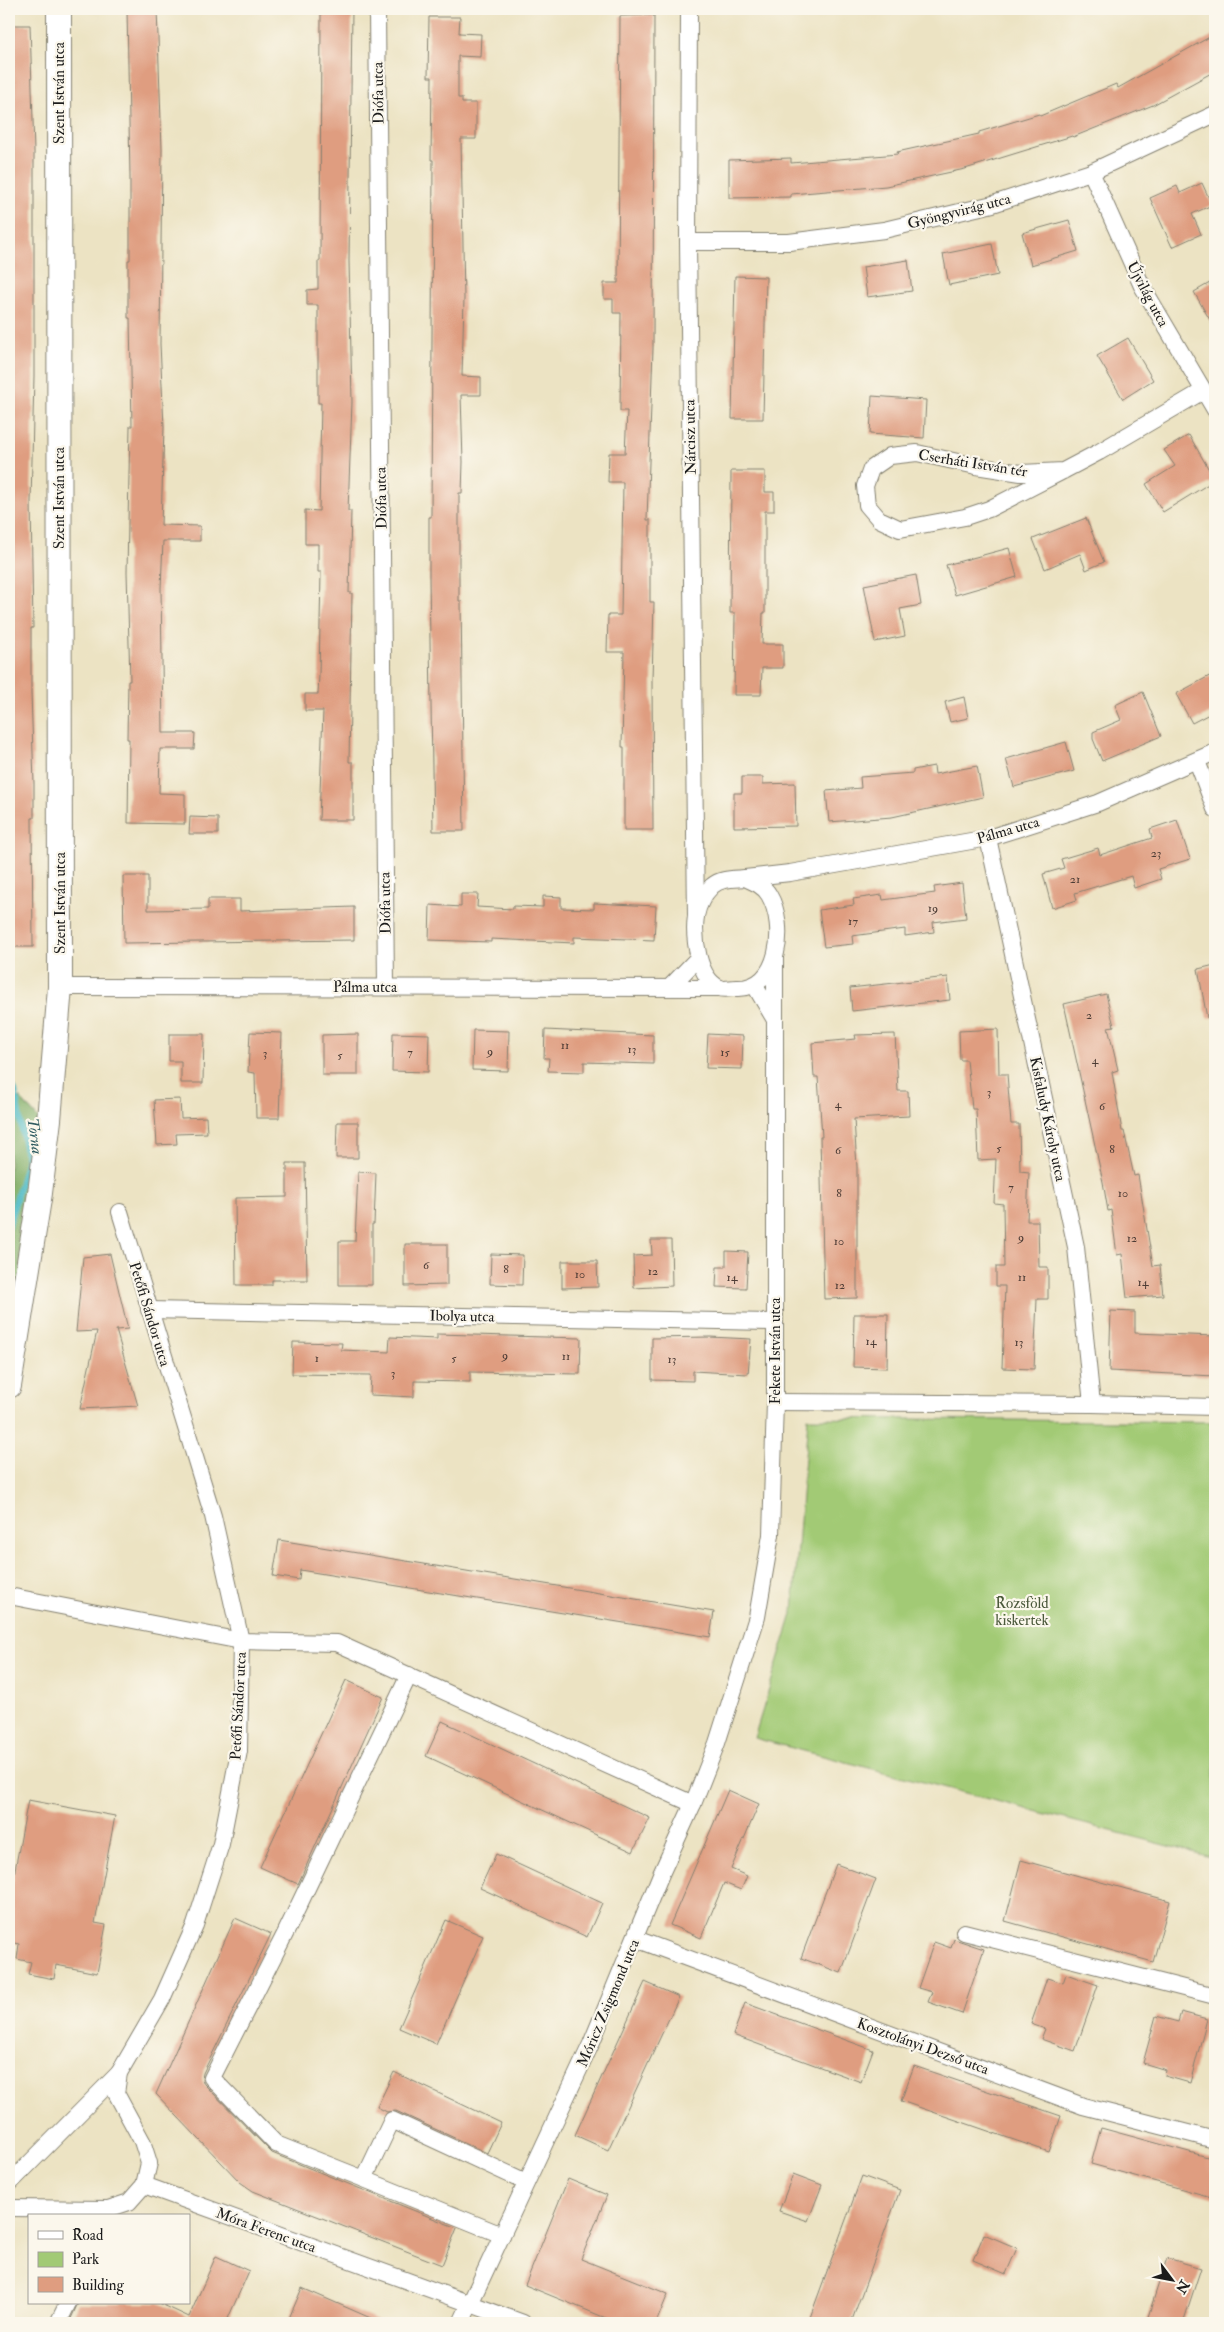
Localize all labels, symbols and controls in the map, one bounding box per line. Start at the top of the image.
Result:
street label: Szent István utca [50,41,69,144]
street label: Diófa utca [368,61,389,124]
street label: Gyöngyvirág utca [906,189,1013,233]
street label: Újvilág utca [1122,257,1175,331]
street label: Nárcisz utca [680,398,701,475]
street label: Cserháti István tér [917,445,1029,482]
street label: Szent István utca [50,446,69,549]
street label: Diófa utca [371,466,392,529]
street label: Pálma utca [975,812,1042,848]
house number: 23 [1151,846,1161,861]
street label: Szent István utca [51,851,70,954]
street label: Diófa utca [375,871,396,934]
house number: 21 [1070,872,1080,887]
house number: 19 [928,901,938,916]
house number: 17 [848,914,858,929]
street label: Pálma utca [333,978,398,997]
house number: 2 [1086,1008,1092,1023]
house number: 11 [561,1038,569,1053]
house number: 13 [628,1042,636,1057]
house number: 9 [486,1044,493,1059]
house number: 7 [407,1045,413,1060]
house number: 15 [720,1045,730,1060]
house number: 3 [263,1046,267,1061]
house number: 5 [337,1048,343,1063]
house number: 4 [1092,1053,1099,1068]
street label: Kisfaludy Károly utca [1025,1055,1070,1184]
house number: 3 [987,1085,991,1100]
house number: 4 [835,1097,842,1112]
house number: 6 [1099,1099,1106,1114]
water label: Torna [23,1117,47,1156]
house number: 5 [996,1141,1002,1156]
house number: 8 [1109,1142,1115,1157]
house number: 6 [835,1143,842,1158]
house number: 7 [1008,1180,1014,1195]
house number: 8 [836,1186,842,1201]
house number: 10 [1118,1186,1128,1201]
house number: 9 [1017,1230,1024,1245]
house number: 12 [1127,1231,1137,1246]
house number: 10 [834,1234,844,1249]
house number: 6 [423,1258,430,1273]
street label: Petőfi Sándor utca [125,1260,175,1370]
house number: 8 [503,1262,509,1277]
house number: 12 [648,1264,658,1279]
house number: 10 [575,1267,585,1282]
house number: 14 [727,1270,738,1285]
house number: 11 [1018,1270,1026,1285]
house number: 14 [1138,1275,1149,1290]
house number: 12 [835,1278,845,1293]
street label: Fekete István utca [766,1297,785,1405]
street label: Ibolya utca [429,1306,495,1327]
house number: 14 [866,1334,877,1349]
house number: 13 [1015,1335,1023,1350]
house number: 9 [501,1348,508,1363]
house number: 11 [562,1349,570,1364]
house number: 1 [315,1351,319,1366]
house number: 5 [451,1351,457,1366]
house number: 13 [668,1352,676,1367]
house number: 3 [391,1366,395,1381]
park label: Rozsföld kiskertek [995,1594,1049,1630]
street label: Petőfi Sándor utca [226,1651,251,1761]
street label: Móricz Zsigmond utca [573,1936,644,2070]
street label: Kosztolányi Dezső utca [854,2014,992,2079]
street label: Móra Ferenc utca [213,2204,319,2258]
legend [28,2214,190,2304]
text: Road [72,2226,104,2245]
text: Park [72,2250,99,2269]
north arrow [1146,2254,1196,2304]
text: Building [72,2276,124,2295]
text: N [1172,2276,1194,2297]

